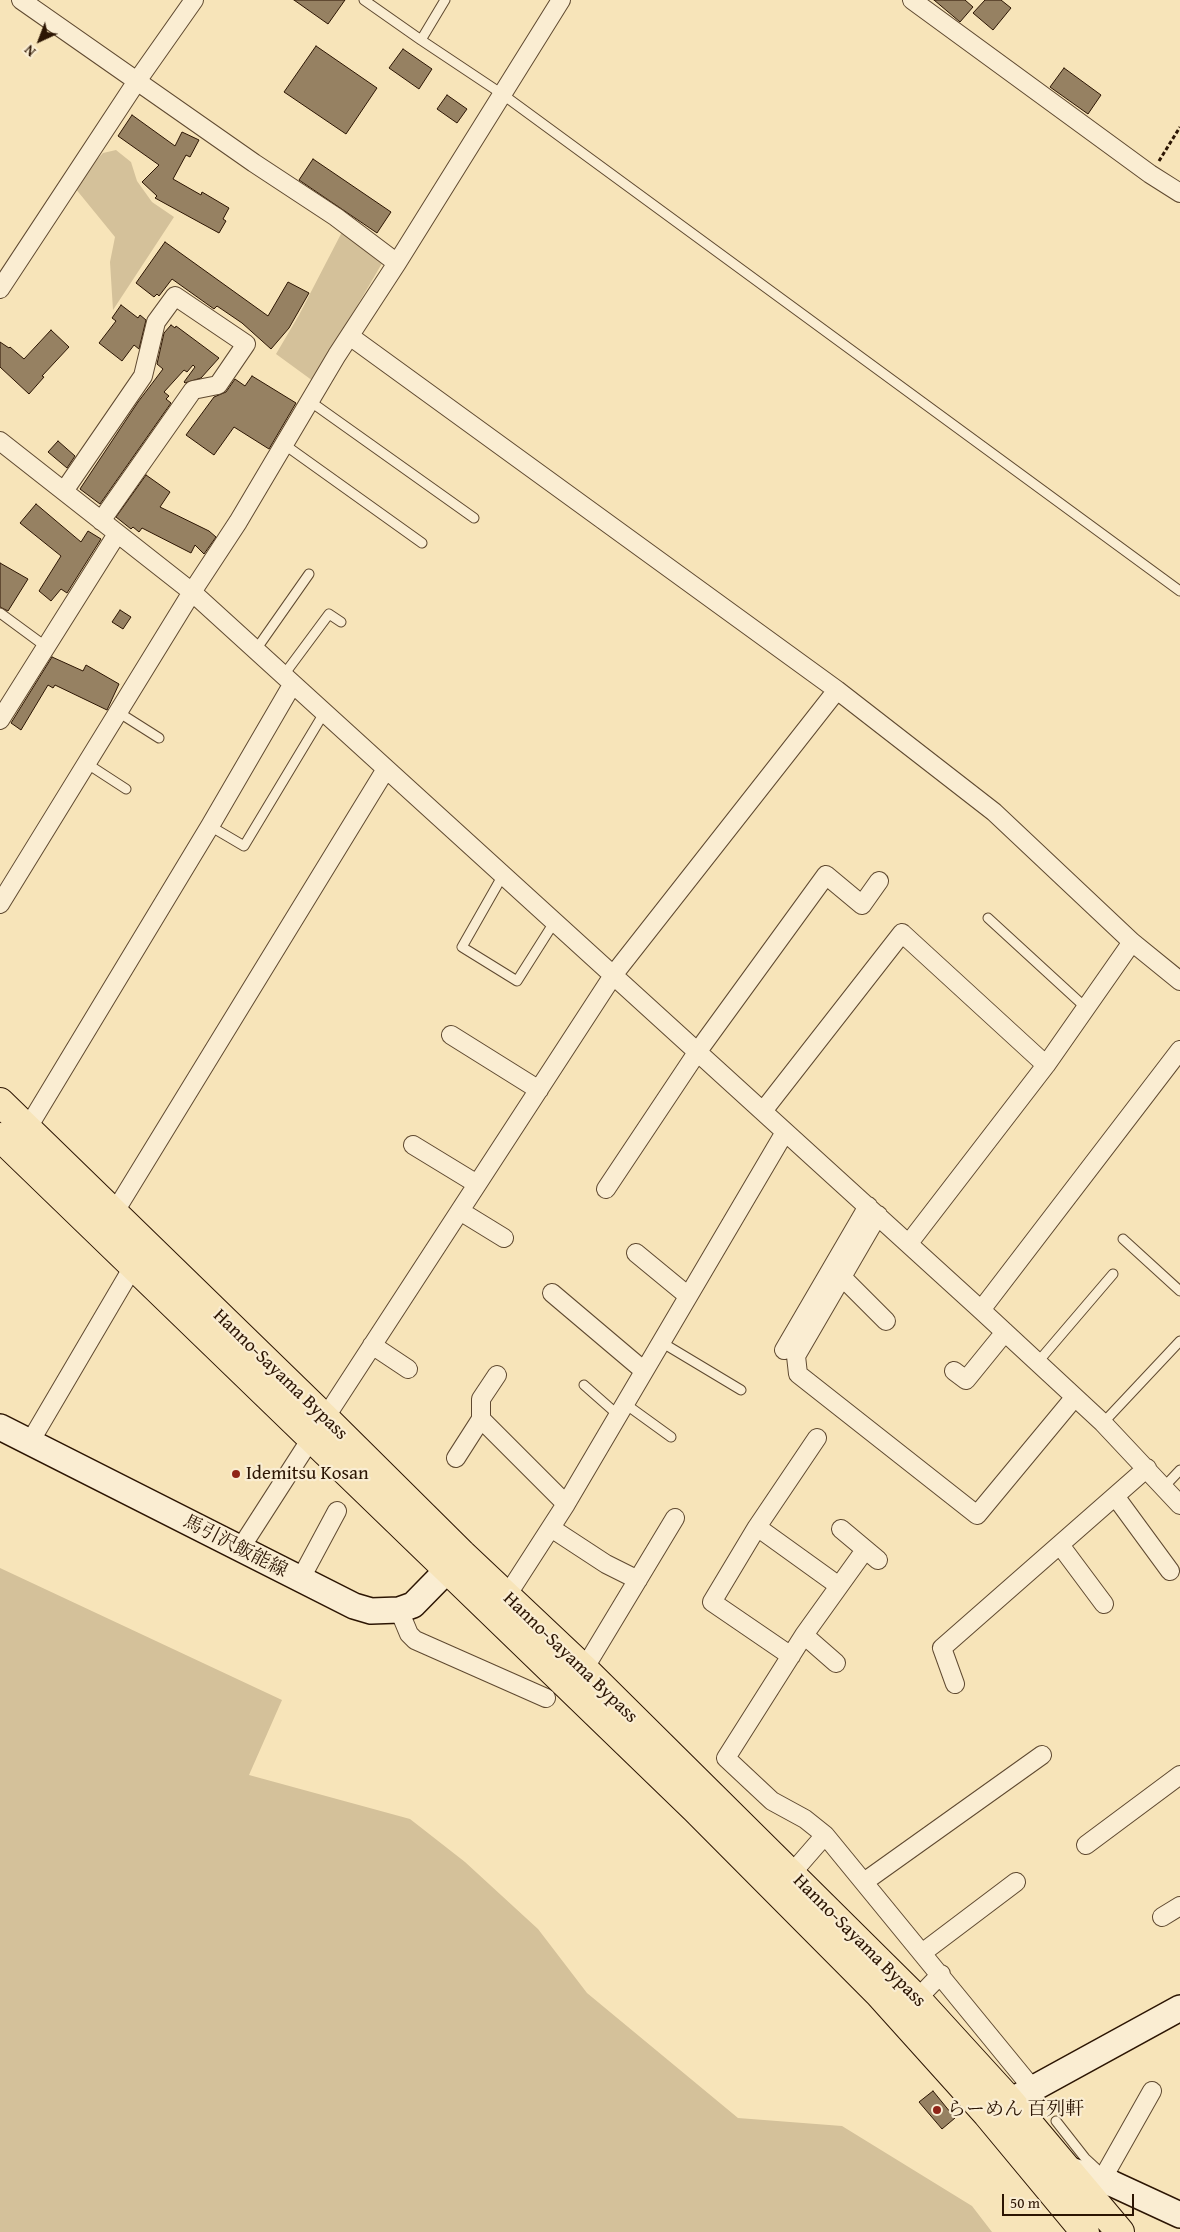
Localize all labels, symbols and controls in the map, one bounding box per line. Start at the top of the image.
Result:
north arrow [15,15,65,65]
text: N [20,40,40,61]
street label: Hanno-Sayama Bypass [208,1305,352,1445]
place label: Idemitsu Kosan [246,1463,369,1485]
marker: Idemitsu Kosan [230,1468,242,1480]
street label: 馬引沢飯能線 [179,1511,291,1583]
street label: Hanno-Sayama Bypass [498,1588,642,1728]
street label: Hanno-Sayama Bypass [788,1870,930,2012]
place label: らーめん 百列軒 [947,2099,1084,2121]
marker: らーめん 百列軒 [931,2104,943,2116]
scale bar [1005,2184,1138,2216]
text: 50 m [1010,2192,1040,2213]

